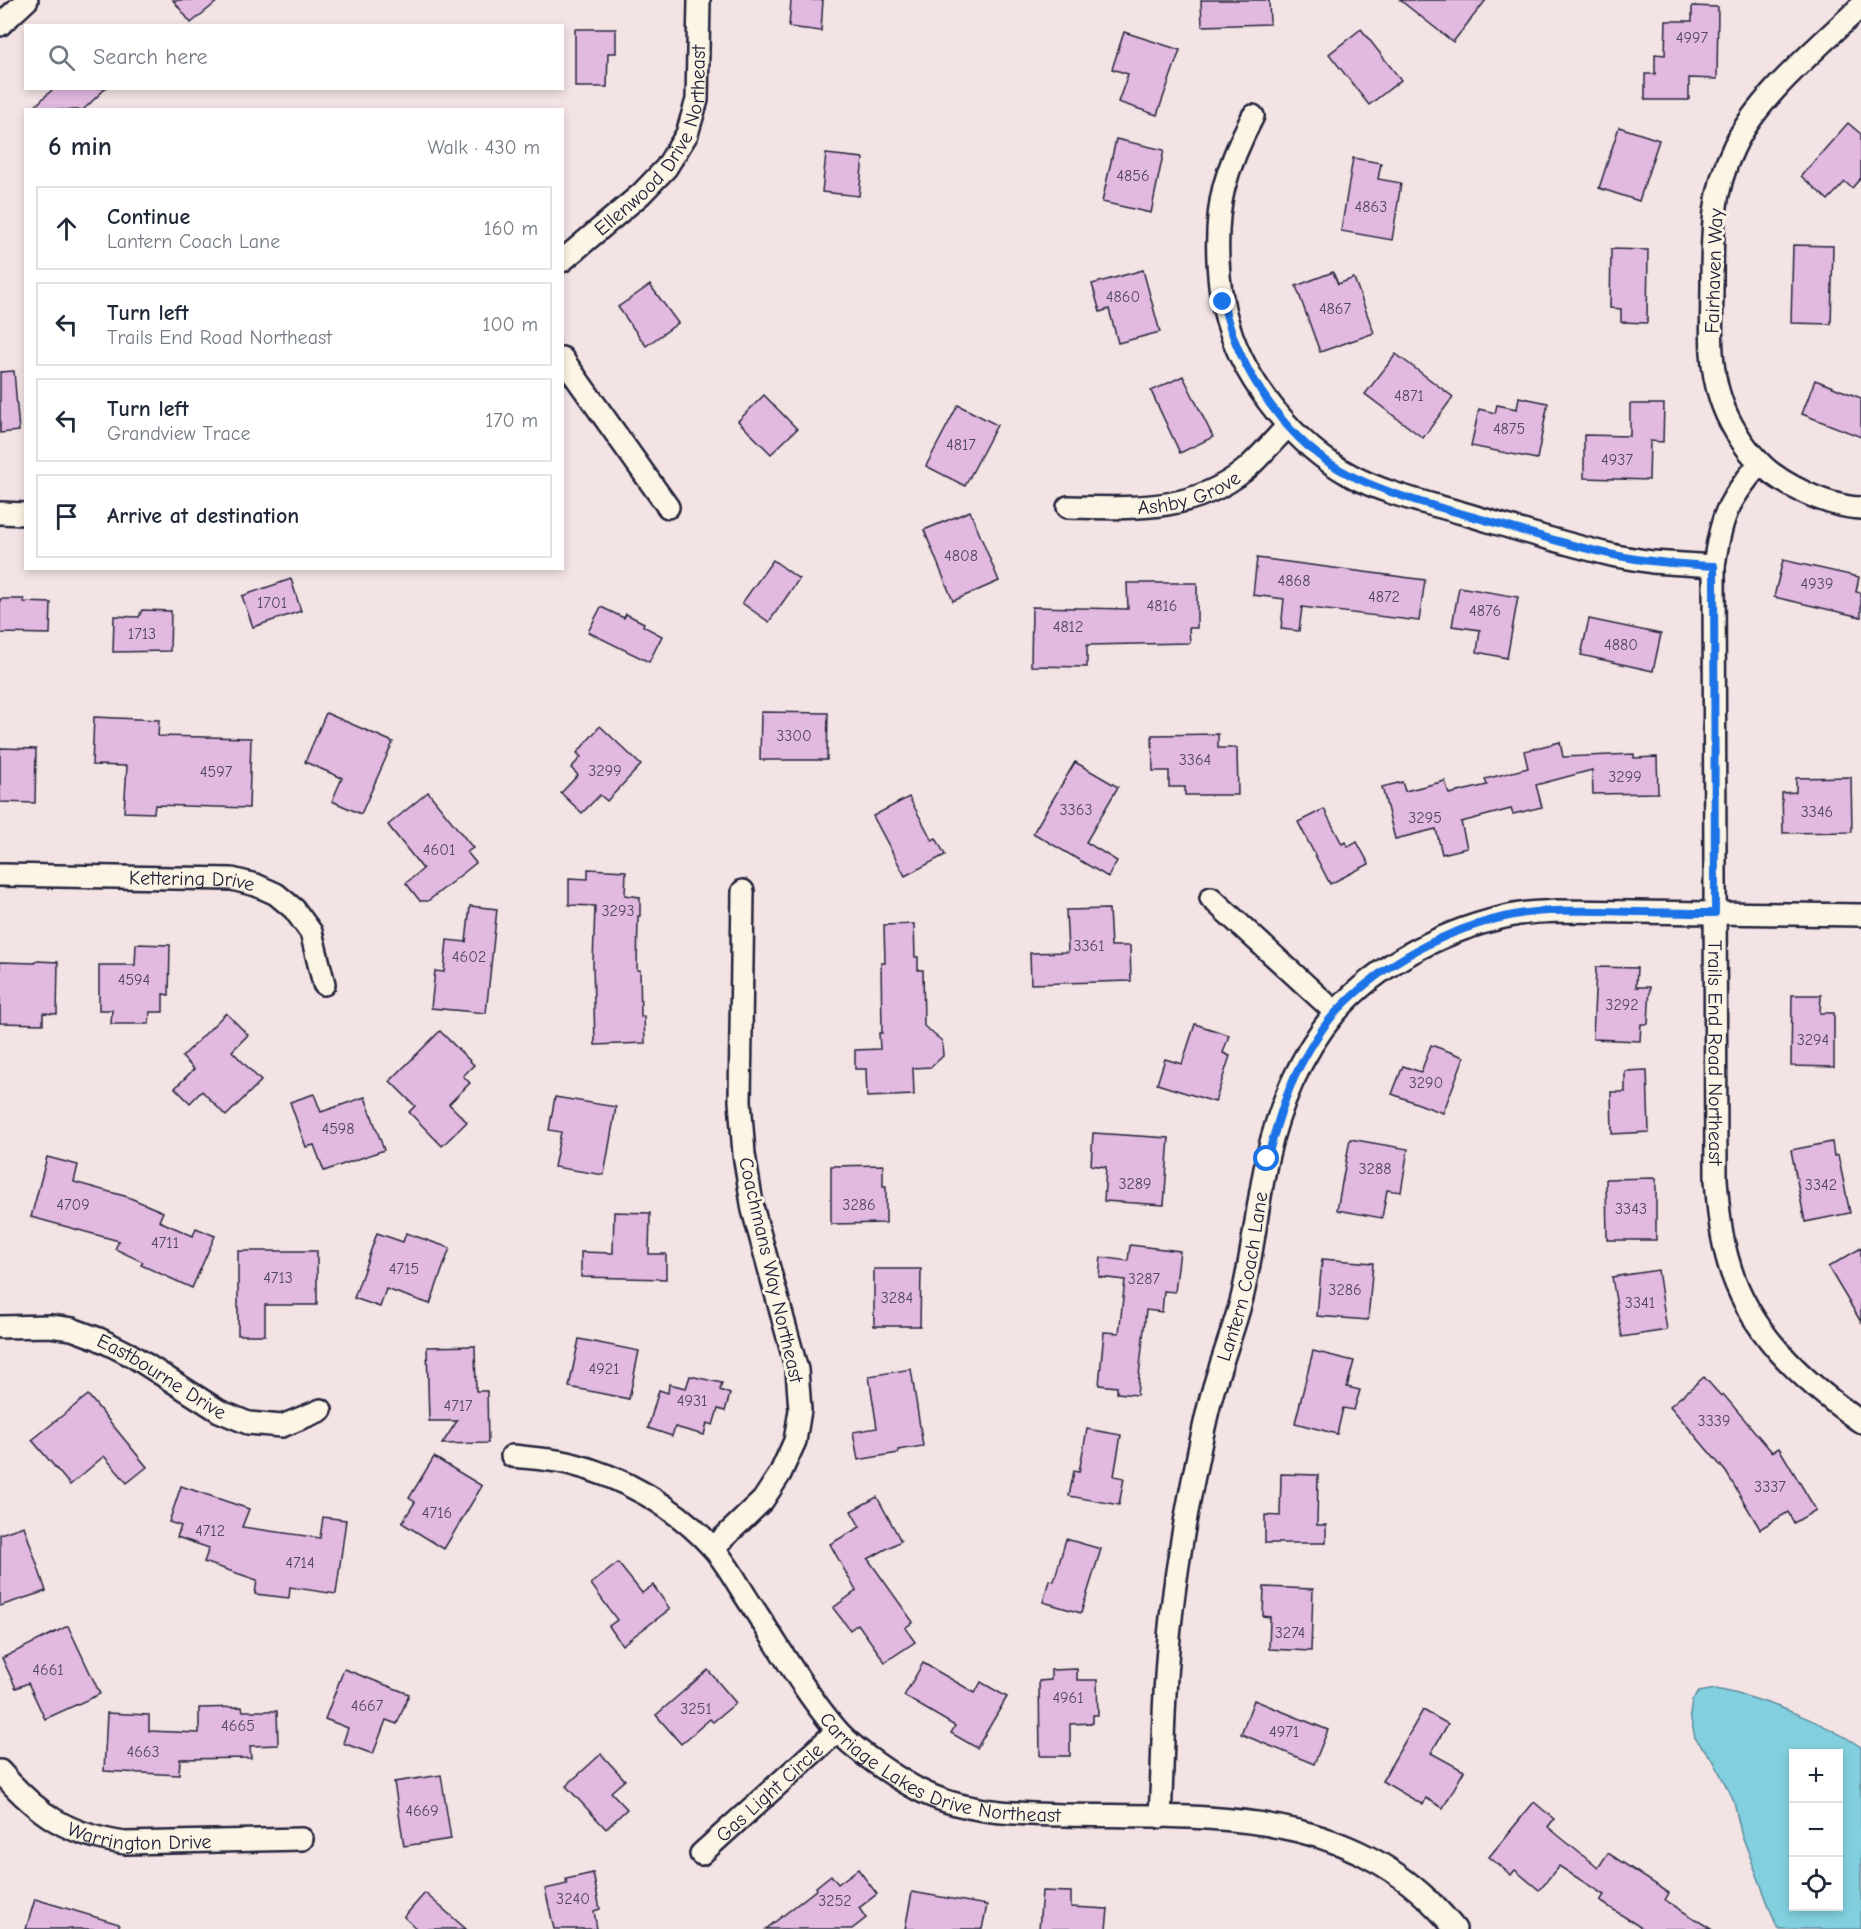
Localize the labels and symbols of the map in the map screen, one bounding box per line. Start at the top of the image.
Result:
house number: 4997 [1676,29,1709,47]
street label: Ellenwood Drive Northeast [589,43,710,240]
house number: 4856 [1116,167,1150,185]
house number: 4863 [1355,198,1387,216]
street label: Fairhaven Way [1700,208,1728,334]
house number: 4860 [1106,288,1140,306]
route end [1209,288,1235,314]
house number: 4867 [1319,300,1352,318]
house number: 4871 [1394,387,1424,405]
house number: 4875 [1493,420,1525,438]
house number: 4817 [946,436,976,454]
house number: 4937 [1601,451,1633,469]
street label: Ashby Grove [1137,466,1245,519]
house number: 4808 [944,547,978,565]
house number: 4868 [1278,572,1310,590]
house number: 4939 [1801,575,1833,593]
house number: 4872 [1368,588,1400,606]
house number: 1701 [257,594,287,612]
house number: 4816 [1147,597,1178,615]
house number: 4876 [1469,602,1501,620]
house number: 4812 [1053,618,1083,636]
house number: 1713 [128,625,156,643]
house number: 4880 [1604,636,1638,654]
house number: 3300 [776,727,812,745]
house number: 3364 [1179,751,1211,769]
house number: 3299 [588,762,622,780]
house number: 4597 [200,763,233,781]
house number: 3299 [1608,768,1642,786]
house number: 3363 [1060,801,1092,819]
house number: 3346 [1801,803,1833,821]
house number: 3295 [1408,809,1442,827]
house number: 4601 [423,841,455,859]
street label: Kettering Drive [129,866,257,896]
house number: 3293 [601,902,635,920]
house number: 3361 [1073,937,1105,955]
street label: Trails End Road Northeast [1704,940,1727,1167]
house number: 4602 [452,948,486,966]
house number: 4594 [118,971,150,989]
house number: 3292 [1605,996,1639,1014]
house number: 3294 [1797,1031,1829,1049]
house number: 3290 [1409,1074,1443,1092]
house number: 4598 [321,1120,355,1138]
route start [1253,1145,1279,1171]
street label: Coachmans Way Northeast [734,1155,808,1386]
house number: 3288 [1359,1160,1391,1178]
house number: 3289 [1118,1175,1152,1193]
house number: 3342 [1805,1176,1837,1194]
street label: Lantern Coach Lane [1212,1190,1272,1364]
house number: 4709 [56,1196,90,1214]
house number: 3286 [842,1196,876,1214]
house number: 3343 [1615,1200,1647,1218]
house number: 4711 [151,1234,179,1252]
house number: 4715 [389,1260,419,1278]
house number: 4713 [263,1269,293,1287]
house number: 3287 [1128,1270,1161,1288]
house number: 3286 [1328,1281,1362,1299]
house number: 3284 [881,1289,913,1307]
house number: 3341 [1625,1294,1655,1312]
street label: Eastbourne Drive [93,1329,229,1424]
house number: 4921 [589,1360,619,1378]
house number: 4931 [677,1392,707,1410]
house number: 4717 [443,1397,473,1415]
house number: 3339 [1698,1412,1730,1430]
house number: 3337 [1754,1478,1786,1496]
house number: 4716 [422,1504,452,1522]
house number: 4712 [195,1522,225,1540]
house number: 4714 [285,1554,315,1572]
house number: 3274 [1275,1624,1305,1642]
house number: 4661 [32,1661,64,1679]
house number: 4961 [1052,1689,1084,1707]
house number: 4667 [351,1697,384,1715]
house number: 3251 [680,1700,712,1718]
street label: Carriage Lakes Drive Northeast [815,1707,1063,1826]
house number: 4665 [221,1717,255,1735]
house number: 4971 [1269,1723,1299,1741]
street label: Gas Light Circle [711,1738,827,1847]
house number: 4663 [126,1743,160,1761]
house number: 4669 [405,1802,439,1820]
street label: Warrington Drive [64,1817,212,1855]
house number: 3240 [556,1890,590,1908]
house number: 3252 [818,1892,852,1910]

